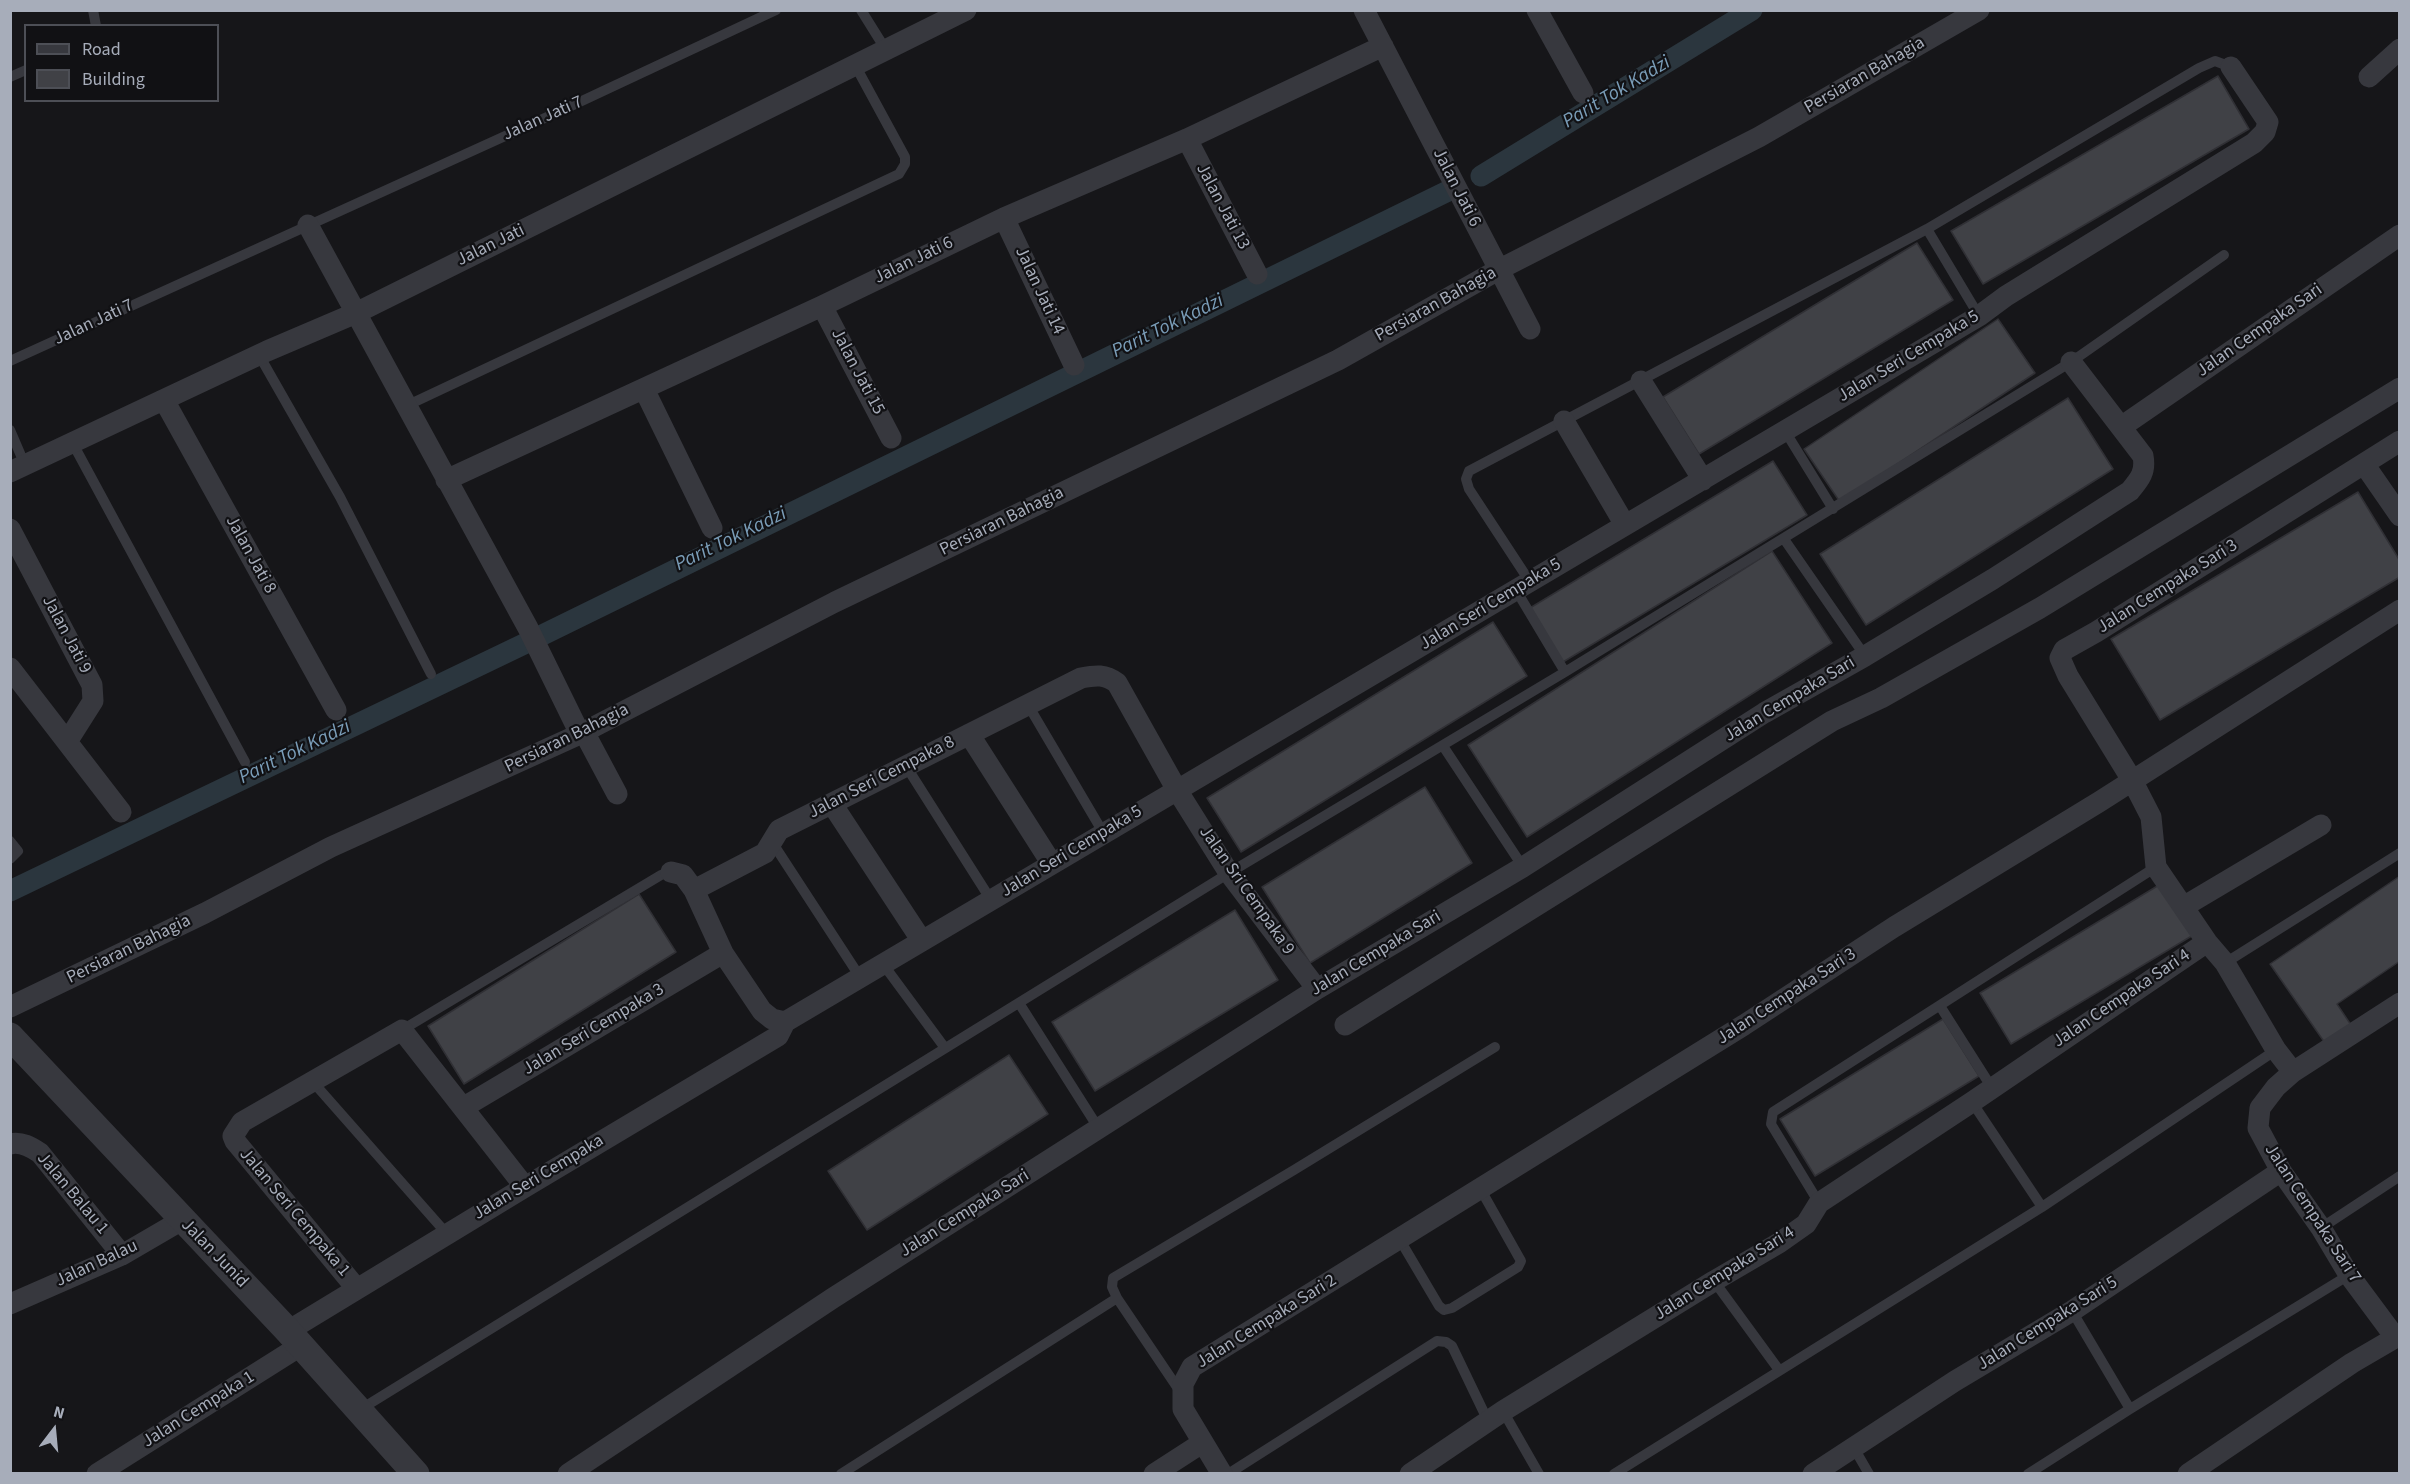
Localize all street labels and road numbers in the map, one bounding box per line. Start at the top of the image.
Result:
street label: Persiaran Bahagia [1801,33,1929,119]
street label: Jalan Jati 7 [500,92,586,146]
street label: Jalan Jati 6 [1427,145,1485,231]
street label: Jalan Jati 13 [1190,160,1254,254]
street label: Jalan Jati [454,220,528,272]
street label: Jalan Jati 6 [871,233,957,289]
street label: Jalan Jati 14 [1009,244,1069,338]
street label: Persiaran Bahagia [1372,263,1500,347]
street label: Jalan Cempaka Sari [2193,280,2327,382]
street label: Jalan Jati 7 [51,295,137,351]
street label: Jalan Seri Cempaka 5 [1834,306,1984,408]
street label: Jalan Jati 15 [825,325,889,419]
street label: Persiaran Bahagia [936,483,1068,561]
street label: Jalan Jati 8 [220,512,280,598]
street label: Jalan Cempaka Sari 3 [2094,535,2242,639]
street label: Jalan Seri Cempaka 5 [1416,554,1566,656]
street label: Jalan Jati 9 [36,592,96,678]
street label: Jalan Cempaka Sari [1721,653,1859,747]
street label: Persiaran Bahagia [501,700,633,778]
street label: Jalan Seri Cempaka 8 [805,732,959,824]
street label: Jalan Seri Cempaka 5 [997,801,1147,903]
street label: Jalan Sri Cempaka 9 [1194,823,1298,959]
street label: Jalan Cempaka Sari [1307,907,1445,1001]
street label: Persiaran Bahagia [63,911,195,989]
street label: Jalan Cempaka Sari 3 [1714,944,1860,1050]
street label: Jalan Cempaka Sari 4 [2049,945,2195,1053]
street label: Jalan Seri Cempaka 3 [519,979,669,1081]
street label: Jalan Seri Cempaka [470,1131,608,1225]
street label: Jalan Cempaka Sari 7 [2259,1141,2365,1287]
street label: Jalan Seri Cempaka 1 [234,1144,354,1282]
street label: Jalan Balau 1 [31,1149,113,1239]
street label: Jalan Cempaka Sari [896,1165,1034,1263]
street label: Jalan Junid [176,1215,252,1293]
street label: Jalan Cempaka Sari 4 [1651,1222,1799,1326]
street label: Jalan Balau [53,1236,141,1292]
street label: Jalan Cempaka Sari 2 [1193,1270,1341,1374]
street label: Jalan Cempaka Sari 5 [1974,1272,2122,1376]
street label: Jalan Cempaka 1 [139,1367,259,1453]

